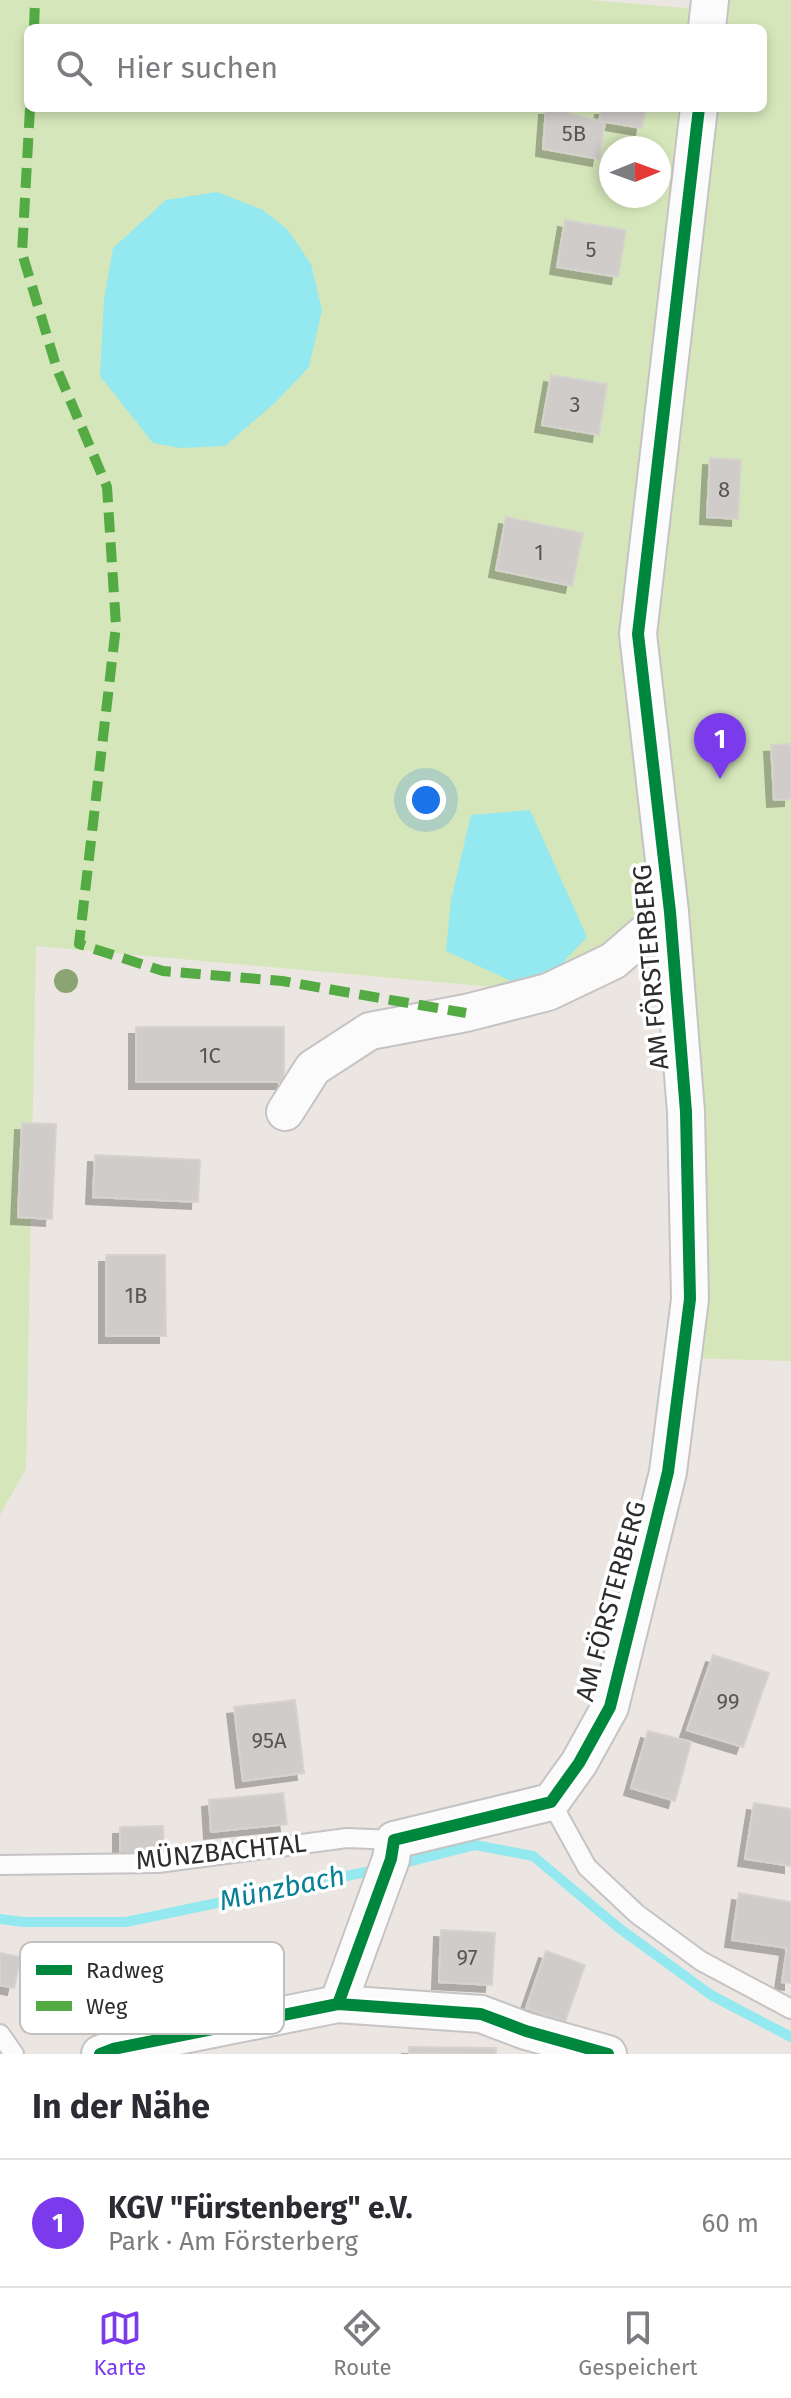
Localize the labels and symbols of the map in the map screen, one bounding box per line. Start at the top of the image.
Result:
house number: 5B [562,120,586,147]
north arrow [599,136,671,208]
house number: 5 [585,236,597,263]
house number: 3 [570,391,580,418]
house number: 8 [718,476,730,503]
house number: 1 [534,539,544,566]
pin: 1 [694,713,746,779]
your location [406,780,446,820]
street label: AM FÖRSTERBERG [627,863,675,1071]
house number: 1C [199,1042,221,1069]
house number: 1B [125,1282,147,1309]
street label: AM FÖRSTERBERG [569,1497,653,1705]
house number: 99 [716,1688,740,1715]
house number: 95A [251,1727,287,1754]
street label: MÜNZBACHTAL [134,1828,308,1876]
water label: Münzbach [216,1859,348,1917]
legend [20,1942,284,2034]
house number: 97 [457,1944,478,1971]
text: Radweg [86,1957,164,1984]
text: Weg [86,1993,128,2020]

